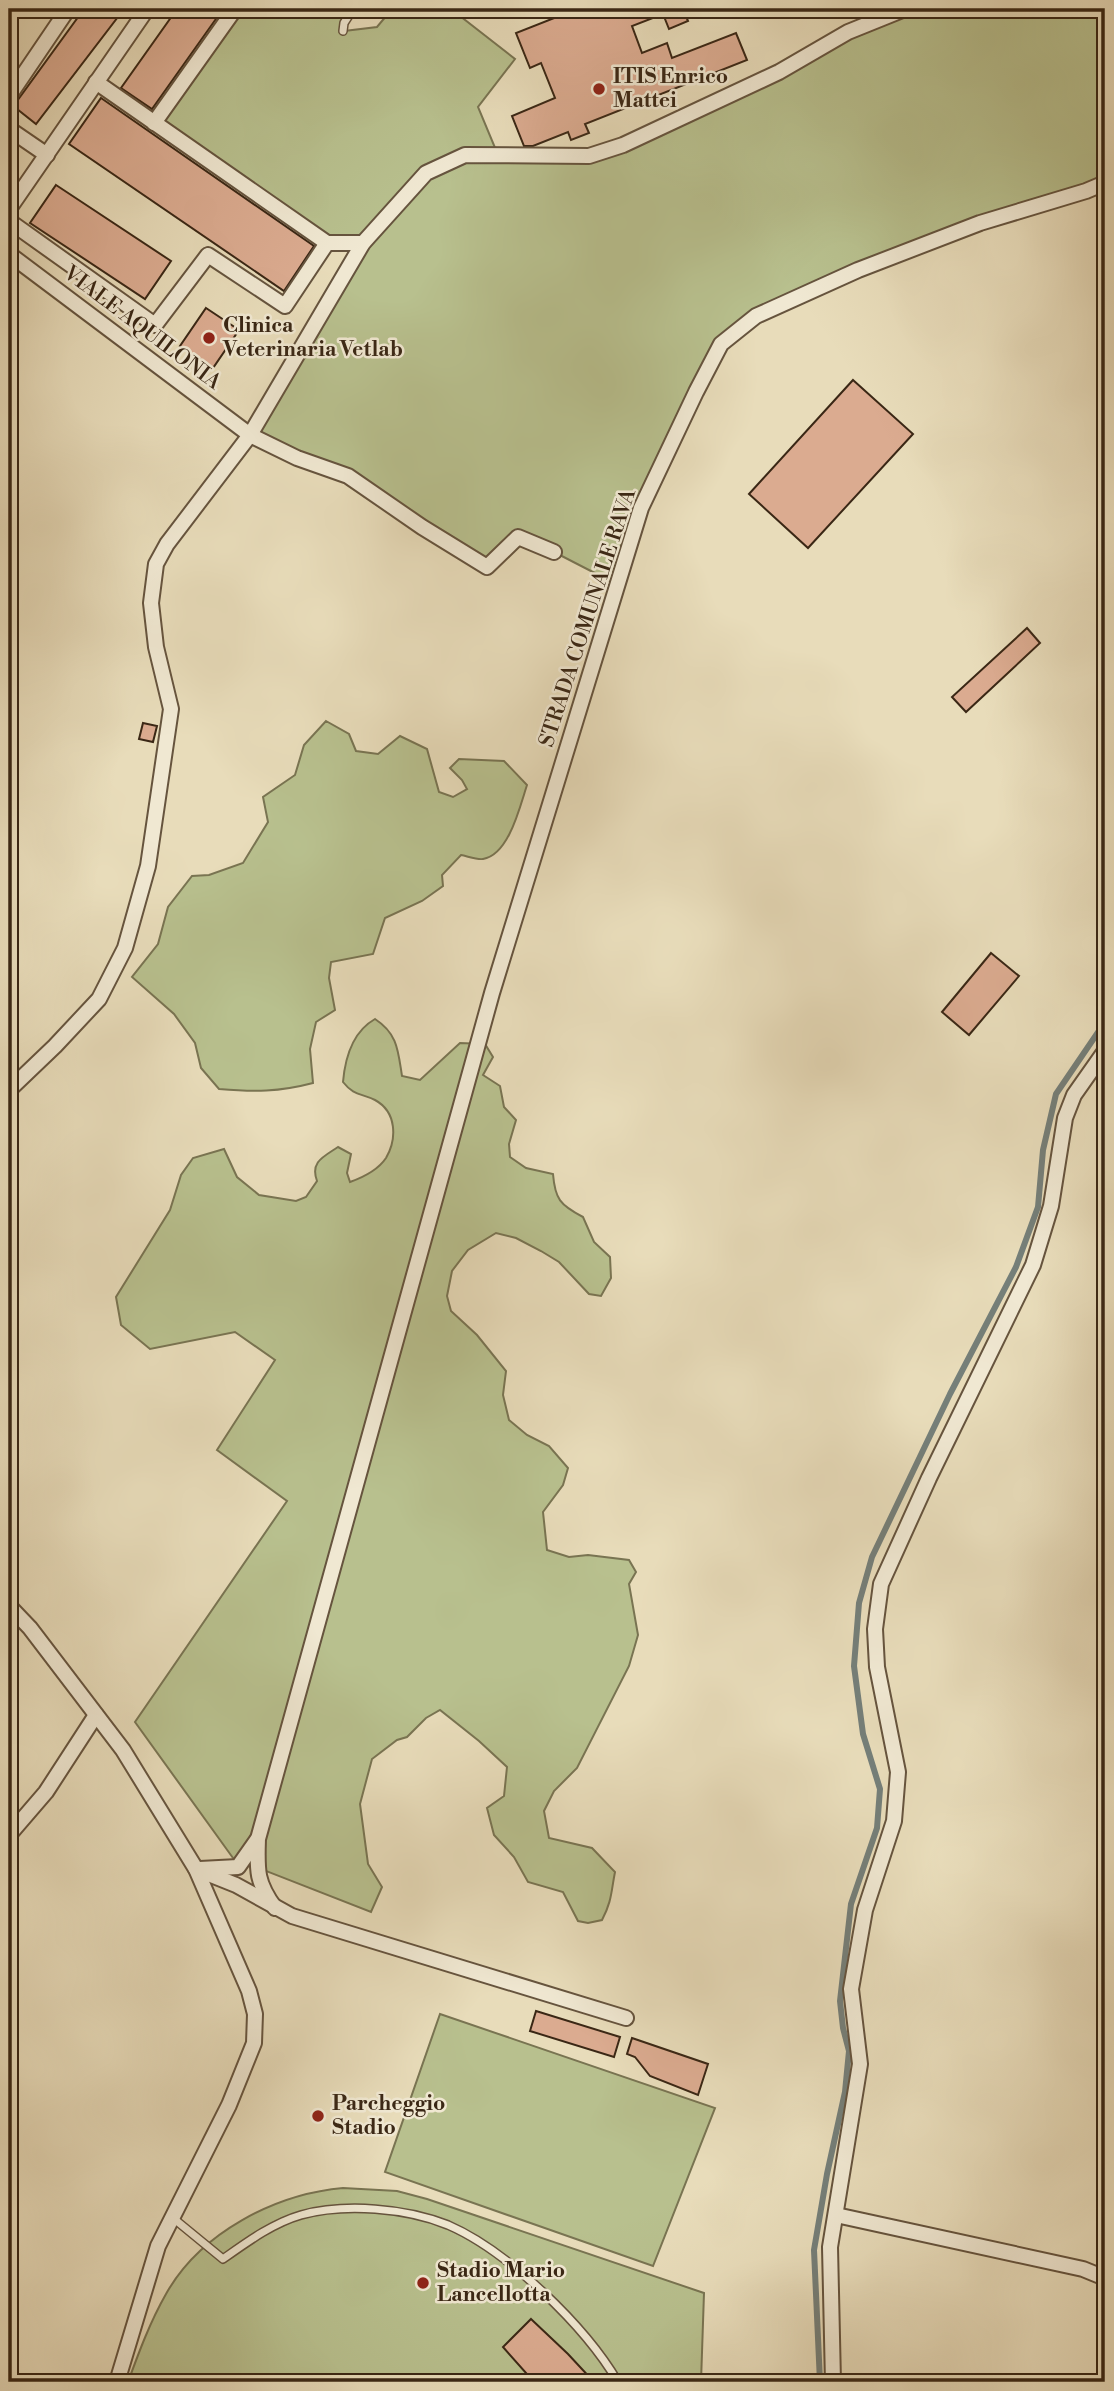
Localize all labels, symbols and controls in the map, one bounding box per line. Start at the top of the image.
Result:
place label: ITIS Enrico Mattei [613,64,728,114]
marker: ITIS Enrico Mattei [591,81,607,97]
street label: VIALE AQUILONIA [57,260,226,396]
place label: Clinica Veterinaria Vetlab [222,313,403,363]
marker: Clinica Veterinaria Vetlab [201,330,217,346]
street label: STRADA COMUNALE RAVA [534,485,642,750]
place label: Parcheggio Stadio [332,2091,445,2141]
marker: Parcheggio Stadio [310,2108,326,2124]
place label: Stadio Mario Lancellotta [437,2258,565,2308]
marker: Stadio Mario Lancellotta [415,2275,431,2291]

